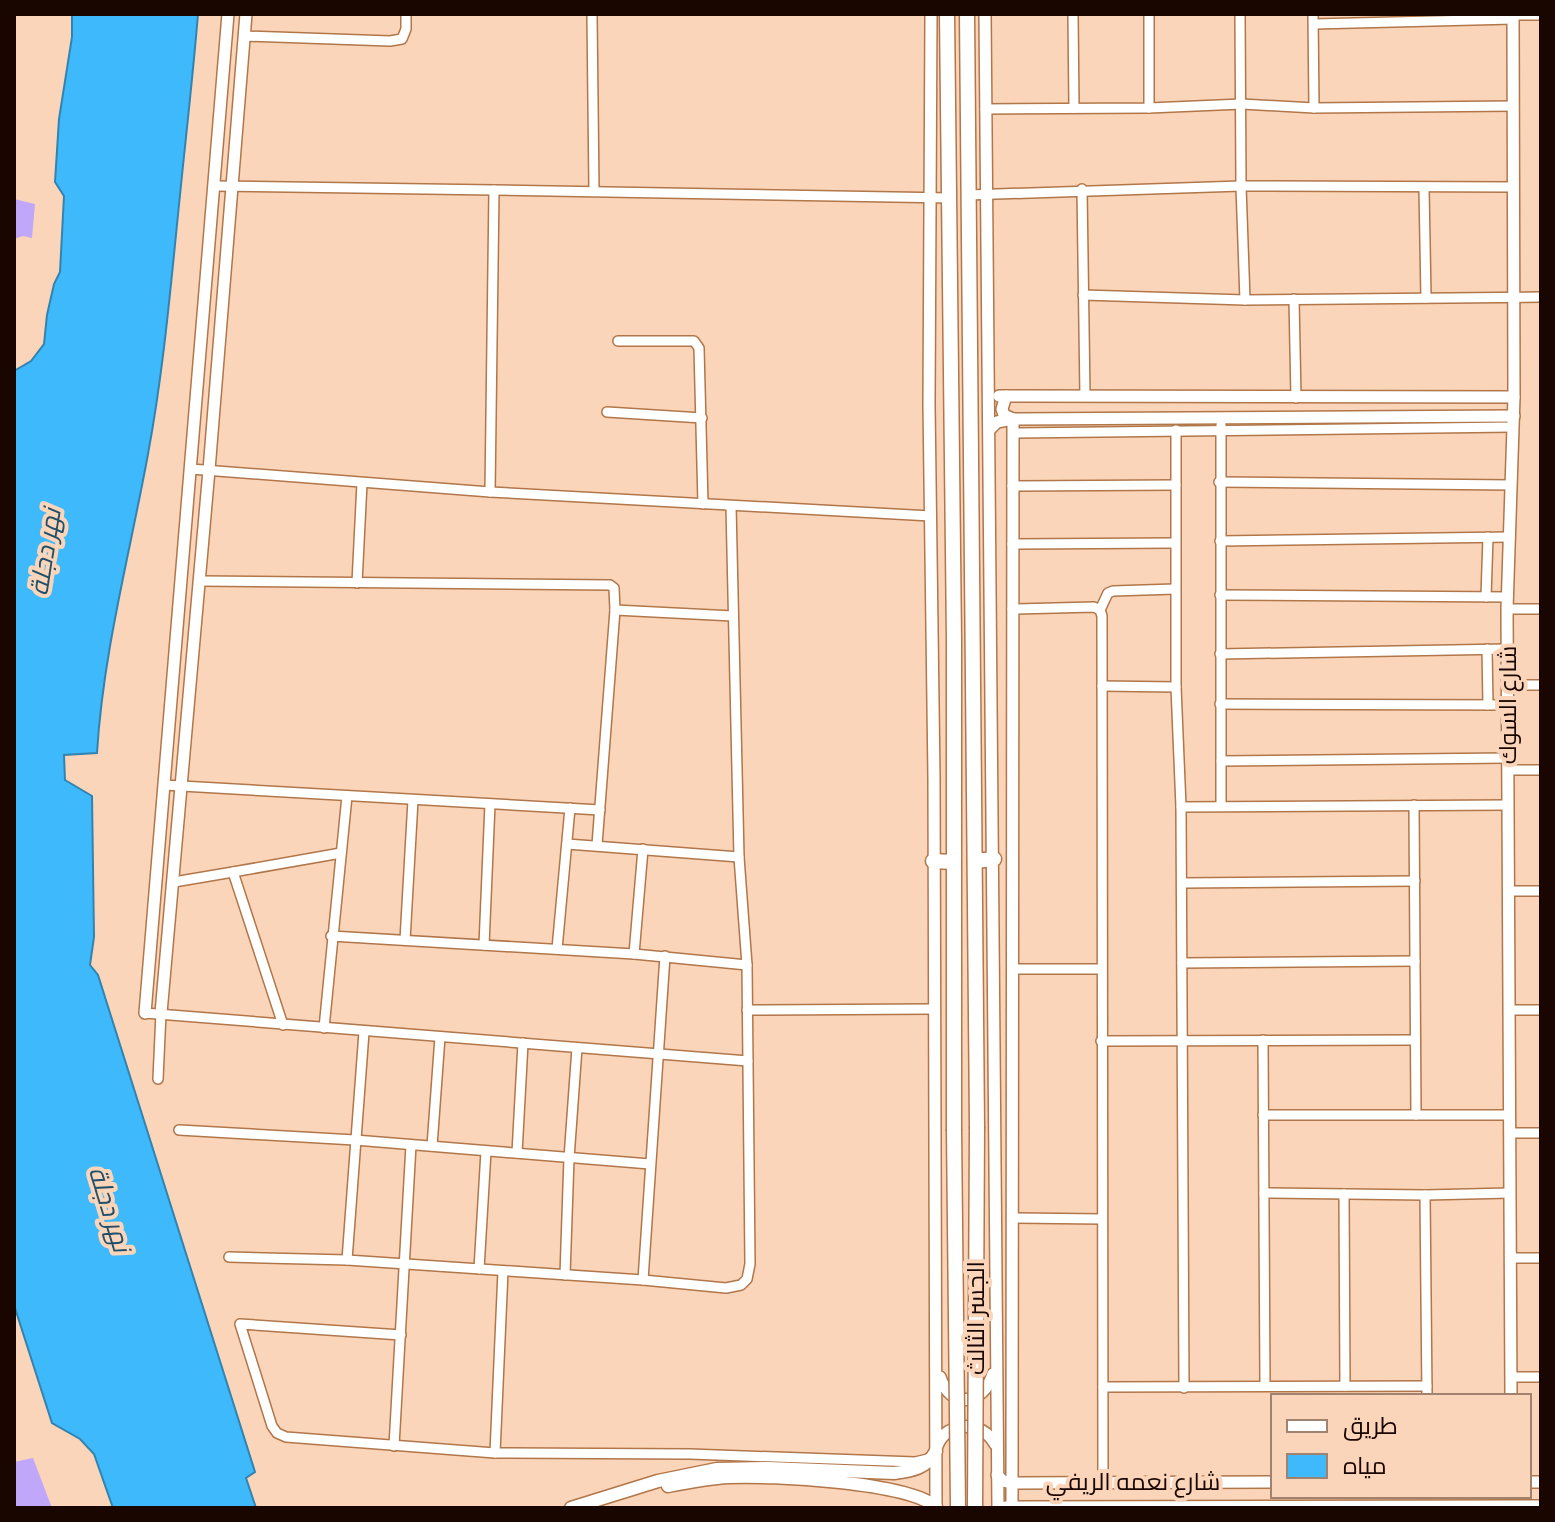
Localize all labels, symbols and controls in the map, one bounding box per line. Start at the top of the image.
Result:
water label: نهر دجلة [24,503,71,598]
street label: شارع السوك [1495,646,1525,764]
water label: نهر دجلة [79,1163,137,1259]
street label: الجسر الثالث [963,1261,993,1375]
legend [1271,1394,1531,1498]
text: طريق [1343,1413,1398,1443]
text: مياه [1343,1453,1387,1483]
street label: شارع نعمه الريفي [1046,1469,1220,1501]

